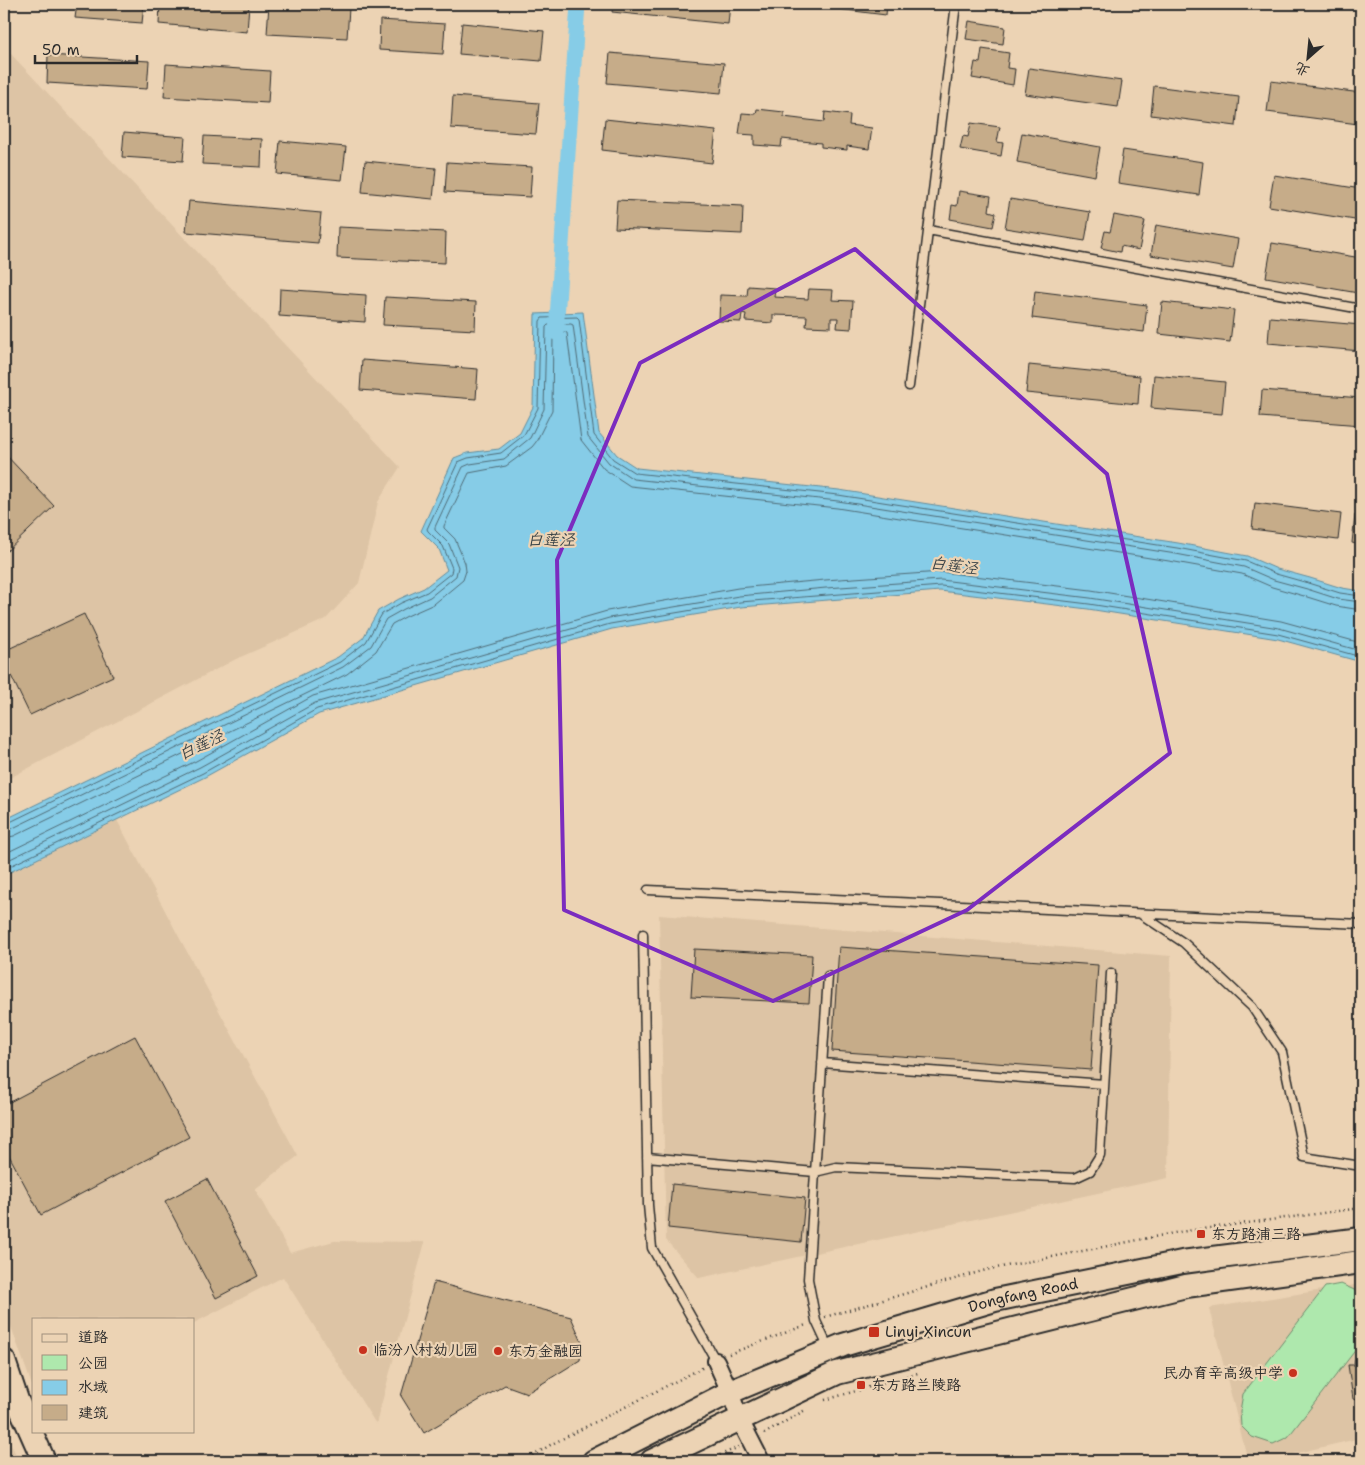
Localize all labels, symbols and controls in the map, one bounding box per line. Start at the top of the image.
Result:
scale bar [35,32,138,64]
north arrow [1282,32,1332,82]
text: 50 m [42,40,80,60]
text: 北 [1292,58,1312,81]
water label: 白莲泾 [527,529,576,550]
water label: 白莲泾 [929,552,980,579]
water label: 白莲泾 [175,724,228,764]
place label: 东方路浦三路 [1211,1224,1301,1244]
marker: 东方路浦三路 [1195,1228,1207,1240]
street label: Dongfang Road [966,1273,1080,1317]
legend [32,1318,195,1432]
place label: Linyi Xincun [885,1322,971,1342]
marker: Linyi Xincun [867,1325,881,1339]
text: 道路 [78,1327,108,1347]
place label: 临汾八村幼儿园 [373,1340,478,1360]
place label: 东方金融园 [508,1341,583,1361]
marker: 临汾八村幼儿园 [357,1344,369,1356]
marker: 东方金融园 [492,1345,504,1357]
text: 公园 [78,1353,108,1373]
place label: 民办育辛高级中学 [1163,1363,1283,1383]
marker: 民办育辛高级中学 [1287,1367,1299,1379]
place label: 东方路兰陵路 [871,1375,961,1395]
text: 水域 [78,1377,108,1397]
marker: 东方路兰陵路 [855,1379,867,1391]
text: 建筑 [78,1403,108,1423]

